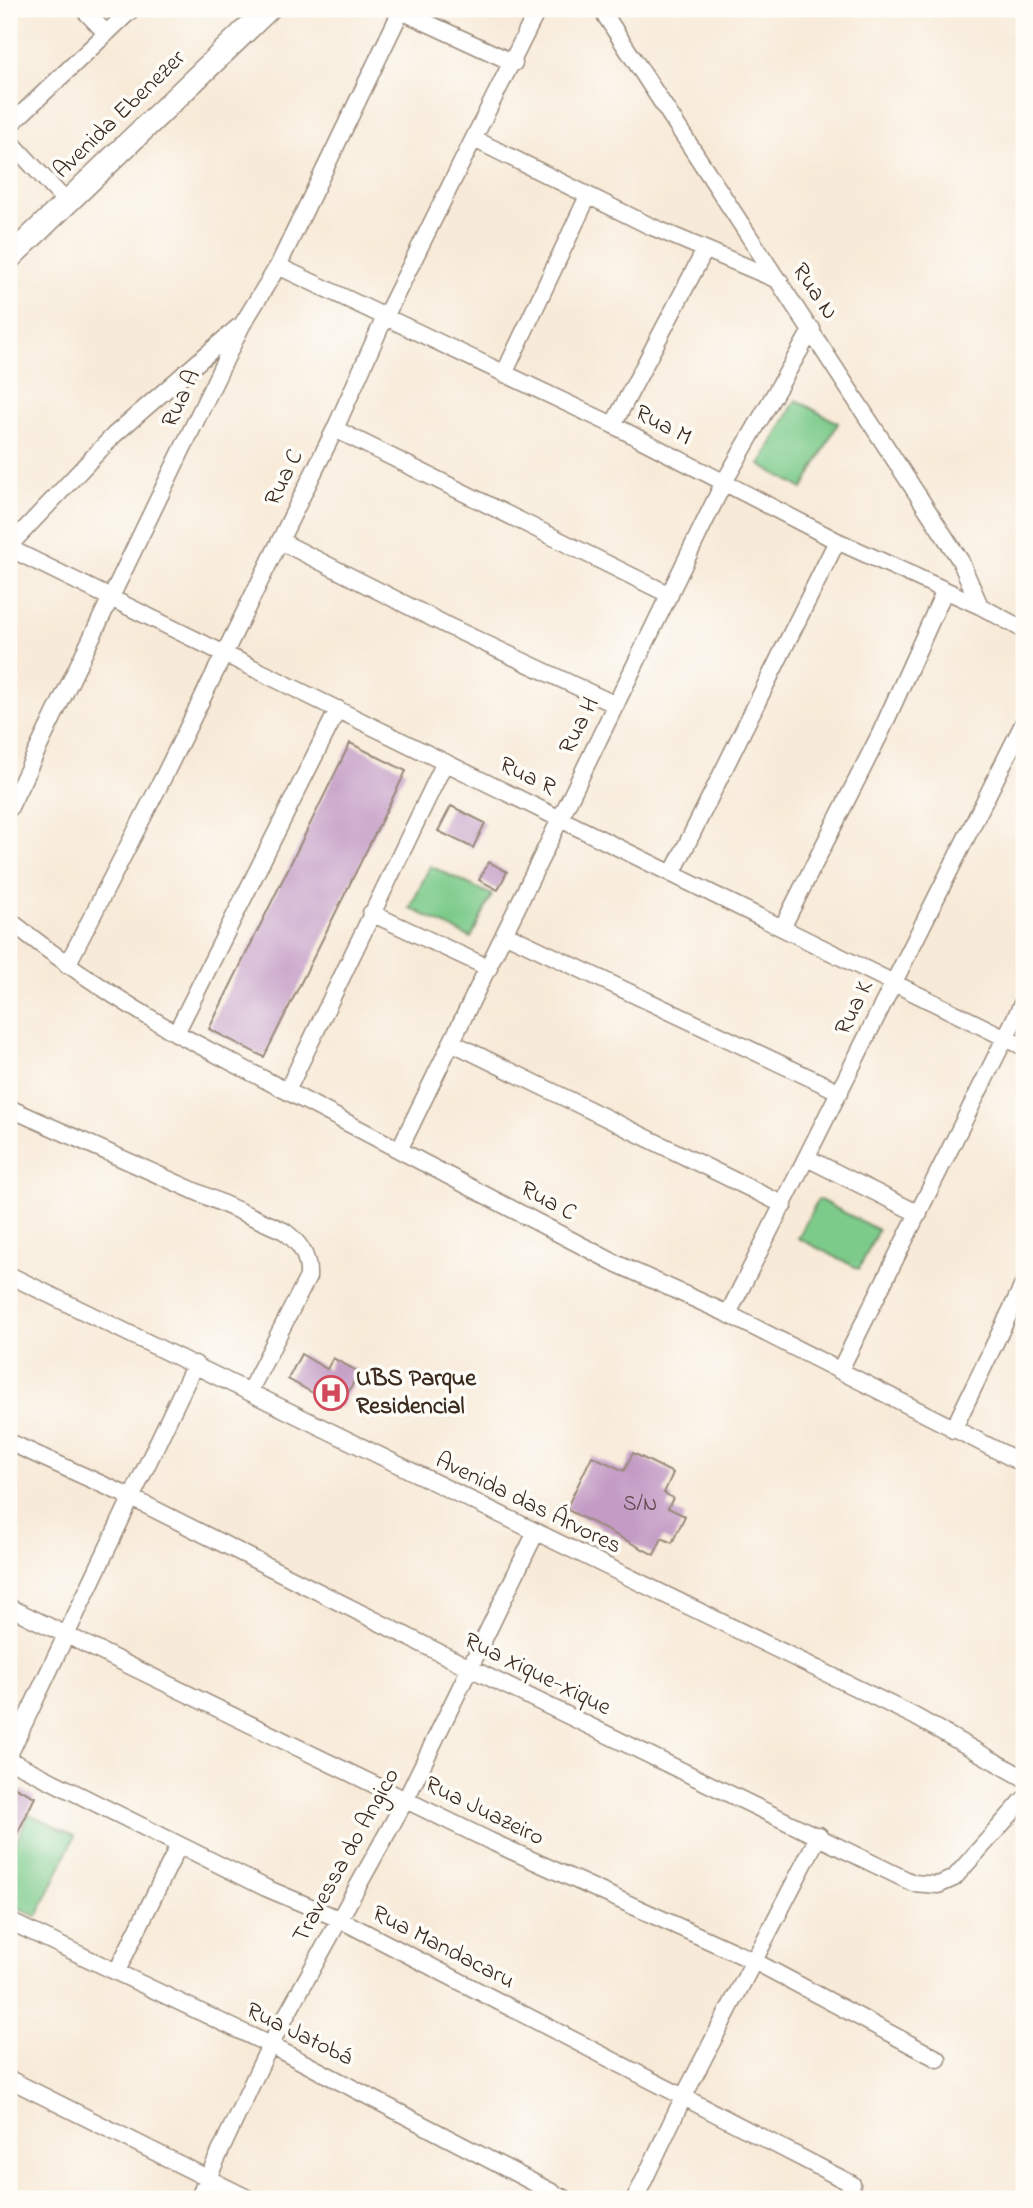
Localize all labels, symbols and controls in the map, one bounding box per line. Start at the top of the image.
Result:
street label: Avenida Ebenezer [46,42,195,188]
street label: Rua N [782,256,846,328]
street label: Rua A [153,364,211,434]
street label: Rua M [628,396,698,456]
street label: Rua C [256,444,314,512]
street label: Rua H [551,691,609,761]
street label: Rua R [493,748,562,806]
street label: Rua K [827,974,883,1042]
street label: Rua C [514,1173,582,1231]
place label: UBS Parque Residencial [356,1362,477,1425]
hospital icon: UBS Parque Residencial [312,1374,350,1412]
street label: Avenida das Árvores [429,1444,627,1564]
house number: S/N [623,1490,657,1520]
street label: Rua Xique-Xique [457,1624,617,1726]
street label: Travessa do Angico [284,1762,410,1950]
street label: Rua Juazeiro [418,1768,550,1856]
street label: Rua Mandacaru [365,1897,521,1999]
street label: Rua Jatobá [240,1994,358,2076]

